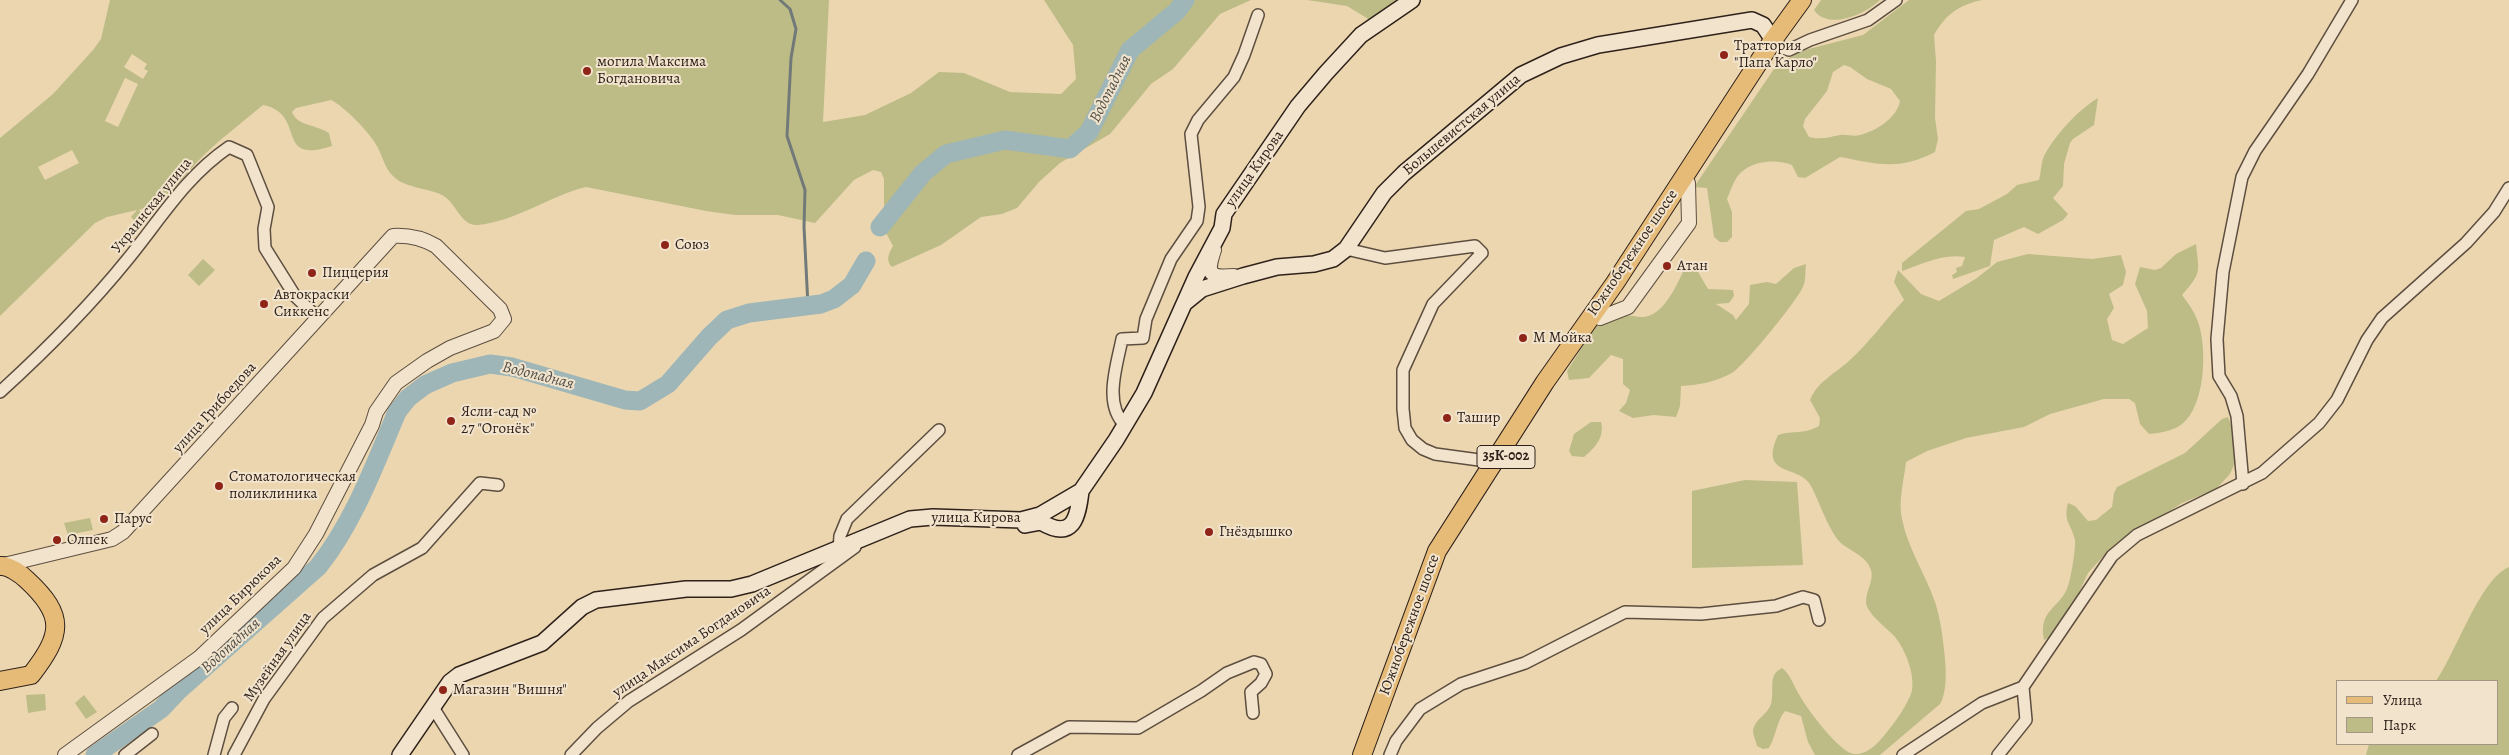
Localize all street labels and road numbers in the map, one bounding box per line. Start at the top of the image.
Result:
street label: Большевистская улица [1399,70,1525,180]
street label: улица Кирова [1222,127,1288,211]
street label: Украинская улица [108,155,196,257]
street label: Южнобережное шоссе [1584,186,1682,320]
street label: улица Грибоедова [169,359,261,457]
road number: 35К-002 [1477,446,1535,468]
street label: улица Кирова [931,509,1021,527]
street label: улица Бирюкова [196,551,286,639]
street label: Южнобережное шоссе [1376,552,1444,698]
street label: улица Максима Богдановича [610,582,774,702]
street label: Музейная улица [240,609,316,705]

